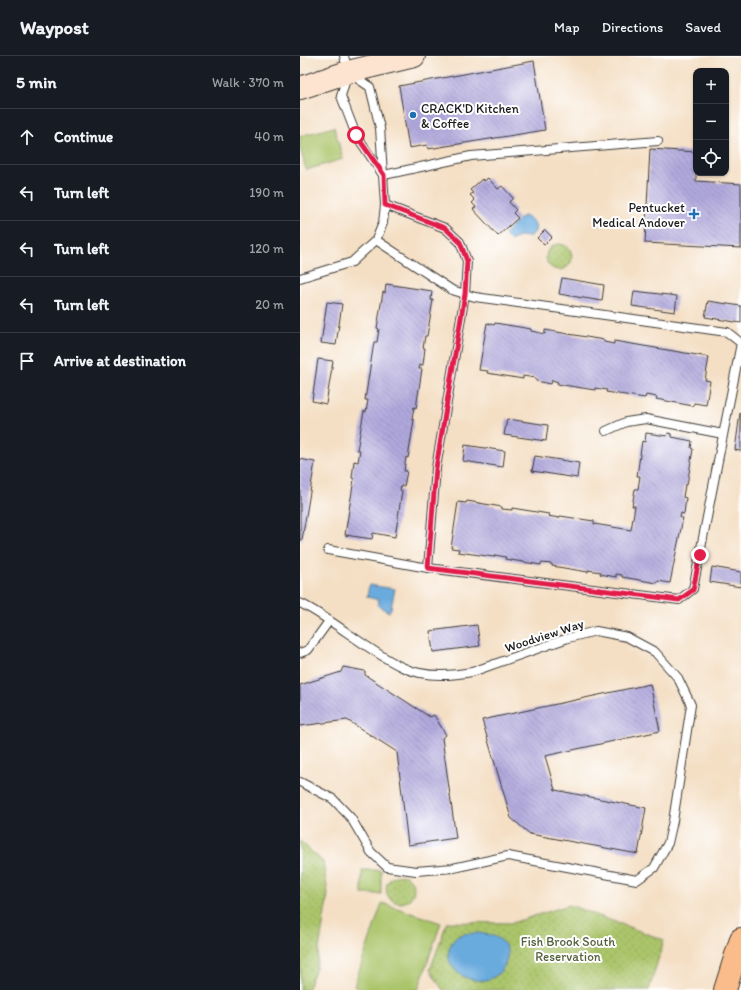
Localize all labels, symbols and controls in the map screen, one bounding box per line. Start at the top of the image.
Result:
text: Waypost [20,16,89,39]
text: Map [554,19,580,36]
text: Directions [602,19,663,36]
text: Saved [685,19,721,36]
map controls [693,68,729,176]
button: + [693,68,729,104]
text: 5 min [16,72,56,92]
text: Walk · 370 m [212,75,284,90]
place label: CRACK'D Kitchen & Coffee [421,101,520,131]
button: − [693,104,729,140]
marker: CRACK'D Kitchen & Coffee [408,110,418,120]
icon: ahead [16,126,38,148]
route start [347,126,365,144]
text: Continue [54,128,113,146]
text: 40 m [254,129,284,144]
button: locate [693,140,729,176]
icon: left [16,182,38,204]
text: Turn left [54,184,109,202]
text: 190 m [249,185,284,200]
place label: Pentucket Medical Andover [592,200,686,230]
marker: Pentucket Medical Andover [688,208,700,220]
icon: left [16,238,38,260]
text: Turn left [54,240,109,258]
text: 120 m [249,241,284,256]
icon: left [16,294,38,316]
text: Turn left [54,296,109,314]
text: 20 m [255,297,284,312]
icon: arrive [16,350,38,372]
text: Arrive at destination [54,352,186,370]
route end [691,546,709,564]
street label: Woodview Way [503,616,585,655]
park label: Fish Brook South Reservation [521,934,615,964]

